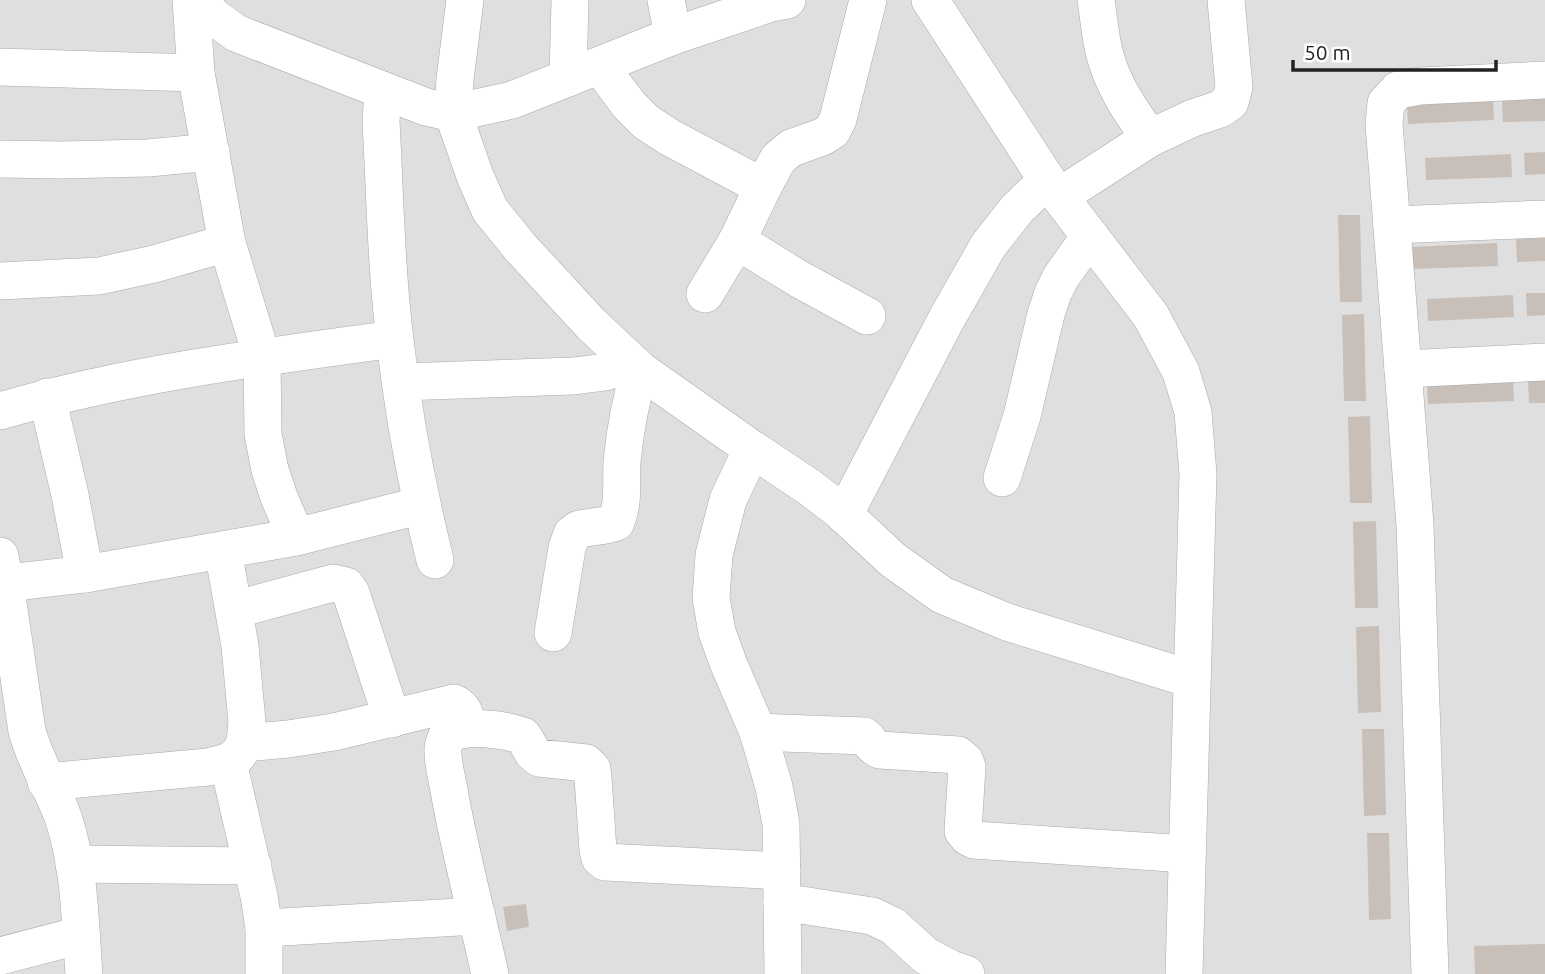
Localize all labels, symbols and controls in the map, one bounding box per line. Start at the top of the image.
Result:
scale bar [1293,28,1496,72]
text: 50 m [1304,40,1351,64]

